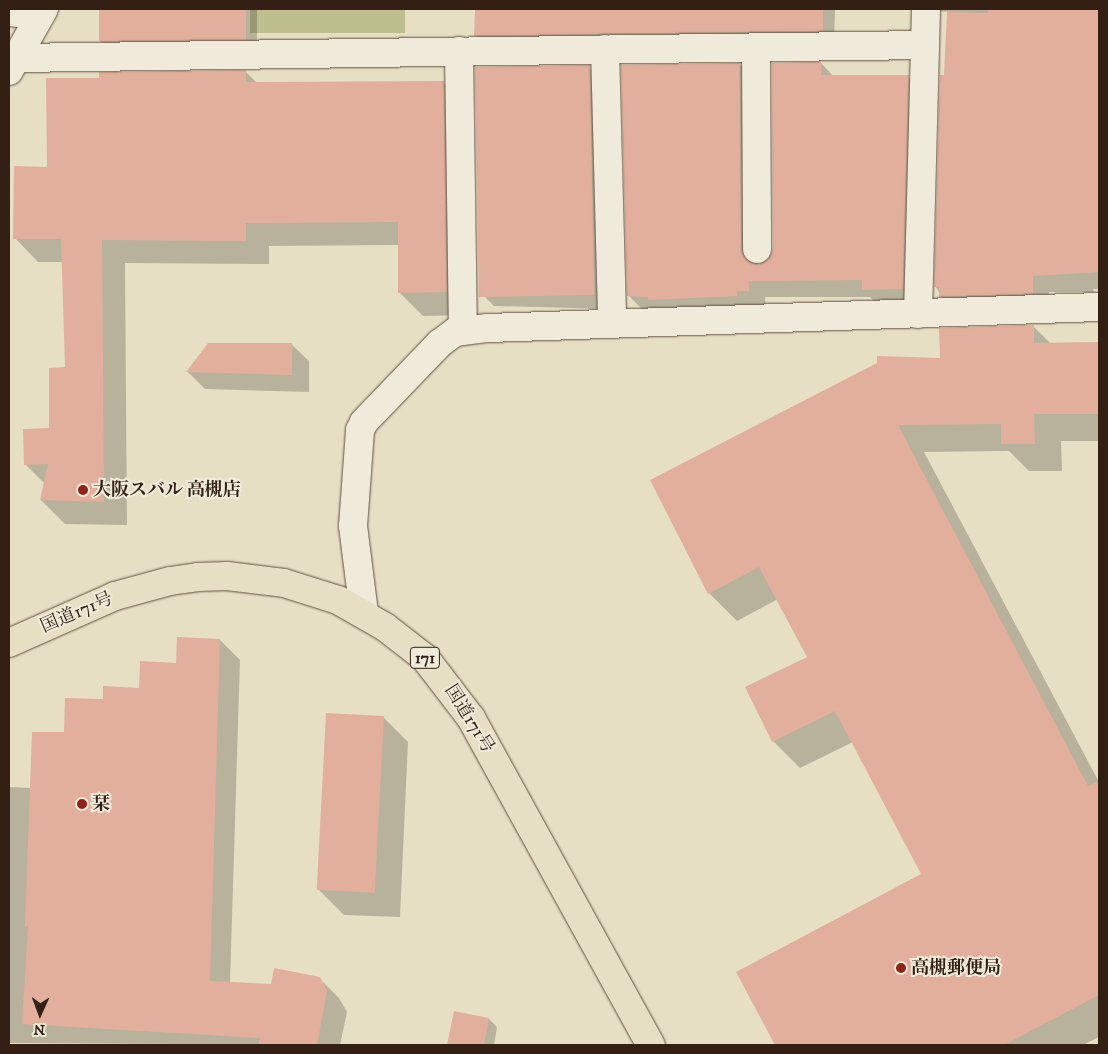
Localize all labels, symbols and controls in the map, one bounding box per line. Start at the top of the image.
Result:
place label: 大阪スバル 高槻店 [93,479,241,501]
marker: 大阪スバル 高槻店 [77,484,89,496]
street label: 国道171号 [37,588,117,638]
road number: 171 [409,644,441,671]
street label: 国道171号 [440,681,498,757]
place label: 栞 [92,793,110,815]
marker: 栞 [76,798,88,810]
place label: 高槻郵便局 [911,957,1001,979]
marker: 高槻郵便局 [895,962,907,974]
north arrow [15,989,65,1039]
text: N [33,1020,46,1038]

